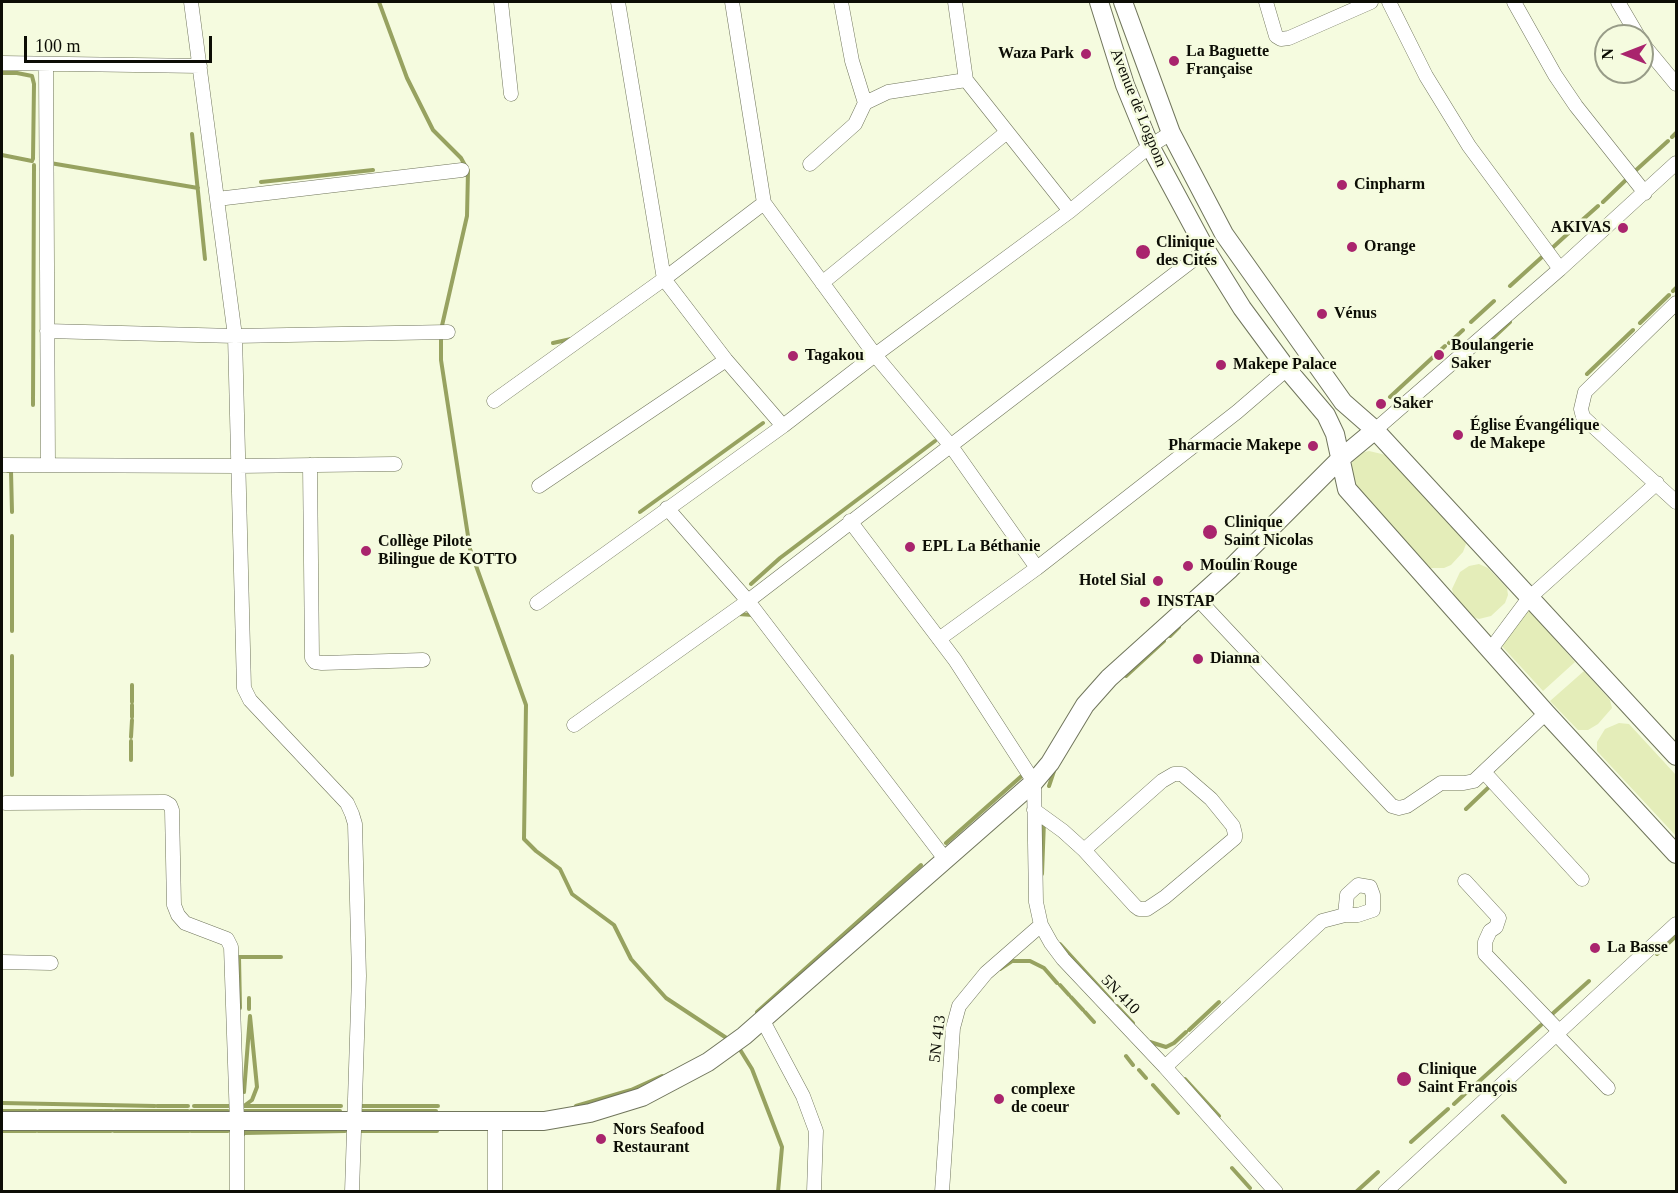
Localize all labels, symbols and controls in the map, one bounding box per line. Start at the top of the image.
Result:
scale bar [27,24,214,62]
north arrow [1594,24,1654,84]
text: 100 m [35,36,81,56]
place label: La Baguette Française [1186,42,1269,80]
place label: Waza Park [998,44,1074,64]
street label: Avenue de Logpom [1106,46,1170,170]
marker: Waza Park [1079,47,1093,61]
text: N [1599,48,1616,60]
marker: La Baguette Française [1167,54,1181,68]
place label: Cinpharm [1354,175,1425,195]
marker: Cinpharm [1335,178,1349,192]
place label: AKIVAS [1551,218,1611,238]
marker: AKIVAS [1616,221,1630,235]
place label: Clinique des Cités [1156,233,1217,271]
place label: Orange [1364,237,1416,257]
marker: Orange [1345,240,1359,254]
marker: Clinique des Cités [1134,243,1152,261]
place label: Vénus [1334,304,1377,324]
marker: Vénus [1315,307,1329,321]
place label: Boulangerie Saker [1451,336,1534,374]
place label: Tagakou [805,346,864,366]
marker: Boulangerie Saker [1432,348,1446,362]
marker: Tagakou [786,349,800,363]
place label: Makepe Palace [1233,355,1337,375]
marker: Makepe Palace [1214,358,1228,372]
place label: Saker [1393,394,1433,414]
marker: Saker [1374,397,1388,411]
place label: Église Évangélique de Makepe [1470,416,1599,454]
marker: Église Évangélique de Makepe [1451,428,1465,442]
place label: Pharmacie Makepe [1168,436,1301,456]
marker: Pharmacie Makepe [1306,439,1320,453]
place label: Clinique Saint Nicolas [1224,513,1313,551]
marker: Clinique Saint Nicolas [1201,523,1219,541]
place label: Collège Pilote Bilingue de KOTTO [378,532,517,570]
place label: EPL La Béthanie [922,537,1040,557]
marker: EPL La Béthanie [903,540,917,554]
marker: Collège Pilote Bilingue de KOTTO [359,544,373,558]
place label: Moulin Rouge [1200,556,1297,576]
marker: Moulin Rouge [1181,559,1195,573]
place label: Hotel Sial [1079,571,1146,591]
marker: Hotel Sial [1151,574,1165,588]
place label: INSTAP [1157,592,1214,612]
marker: INSTAP [1138,595,1152,609]
place label: Dianna [1210,649,1260,669]
marker: Dianna [1191,652,1205,666]
place label: La Basse [1607,938,1668,958]
marker: La Basse [1588,941,1602,955]
street label: 5N.410 [1097,971,1143,1019]
street label: 5N 413 [926,1014,950,1064]
place label: Clinique Saint François [1418,1060,1517,1098]
marker: Clinique Saint François [1395,1070,1413,1088]
place label: complexe de coeur [1011,1080,1075,1118]
marker: complexe de coeur [992,1092,1006,1106]
place label: Nors Seafood Restaurant [613,1120,704,1158]
marker: Nors Seafood Restaurant [594,1132,608,1146]

